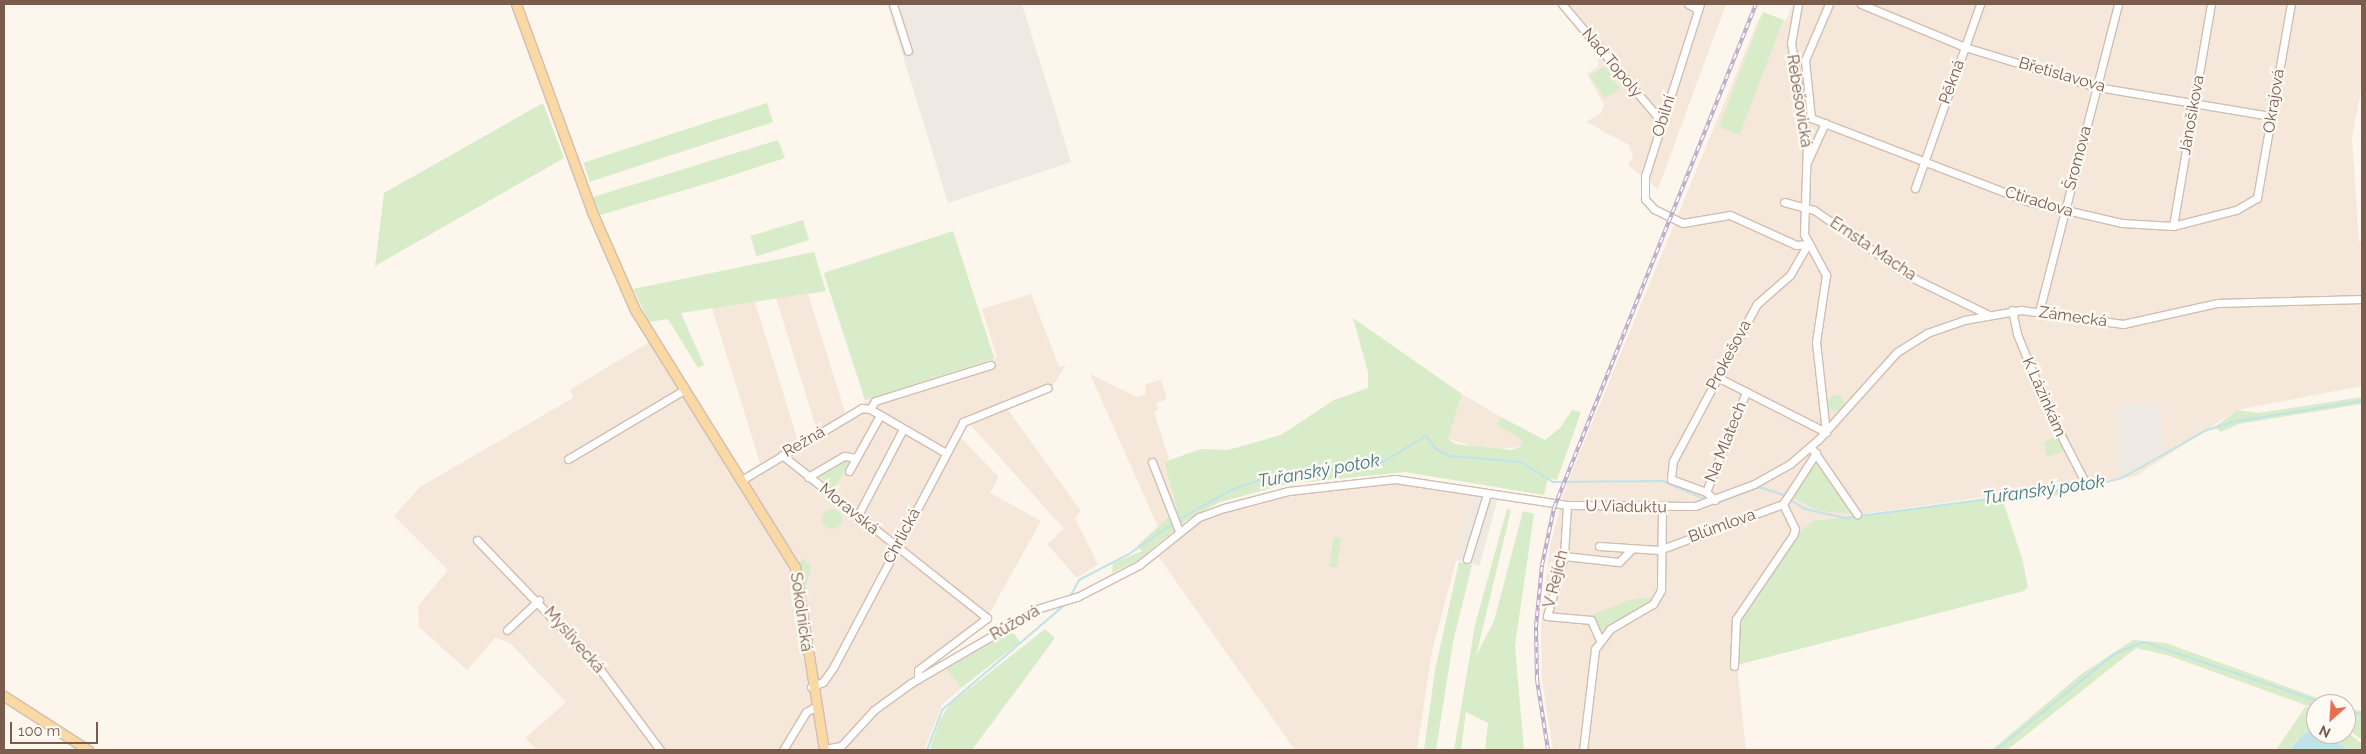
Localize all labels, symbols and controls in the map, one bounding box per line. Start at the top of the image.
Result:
street label: Nad Topoly [1577,24,1647,102]
street label: Rebešovická [1782,53,1816,149]
street label: Břetislavova [2016,53,2108,97]
street label: Pěkná [1935,57,1969,107]
street label: Okrajová [2259,68,2289,134]
street label: Jánošíkova [2176,74,2208,156]
street label: Obilní [1649,93,1679,139]
street label: Šromova [2060,124,2096,192]
street label: Ctiradova [2003,183,2075,221]
street label: Ernsta Macha [1826,213,1920,285]
street label: Zámecká [2038,303,2108,331]
street label: Prokešova [1703,317,1755,393]
street label: K Lázinkám [2018,354,2070,440]
street label: Na Mlatech [1701,399,1751,485]
street label: Režná [780,422,828,462]
water label: Tuřanský potok [1256,450,1382,492]
water label: Tuřanský potok [1981,471,2107,509]
street label: Moravská [815,479,883,539]
street label: U Viaduktu [1585,497,1667,517]
street label: Chrlická [880,505,924,567]
street label: Blümlova [1686,505,1758,547]
street label: V Rejích [1539,548,1573,610]
street label: Sokolnická [786,571,816,653]
street label: Růžová [987,601,1043,645]
street label: Myslivecká [540,603,608,677]
north arrow [2306,694,2356,744]
scale bar [12,712,100,744]
text: 100 m [18,722,60,740]
text: N [2317,722,2333,741]

